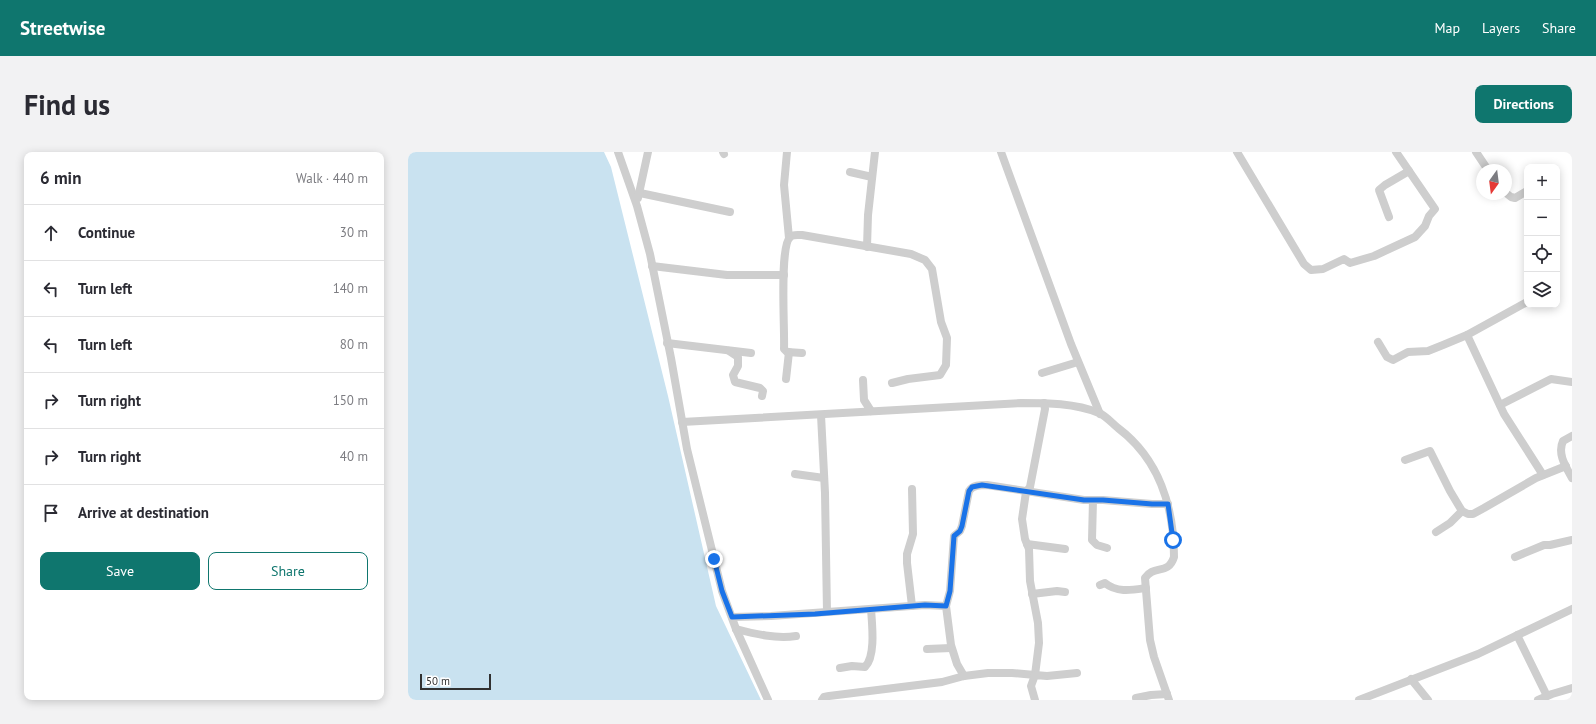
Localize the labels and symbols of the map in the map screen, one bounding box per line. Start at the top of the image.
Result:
north arrow [1476,164,1512,200]
route start [1164,531,1182,549]
route end [705,550,723,568]
scale bar [420,672,491,691]

